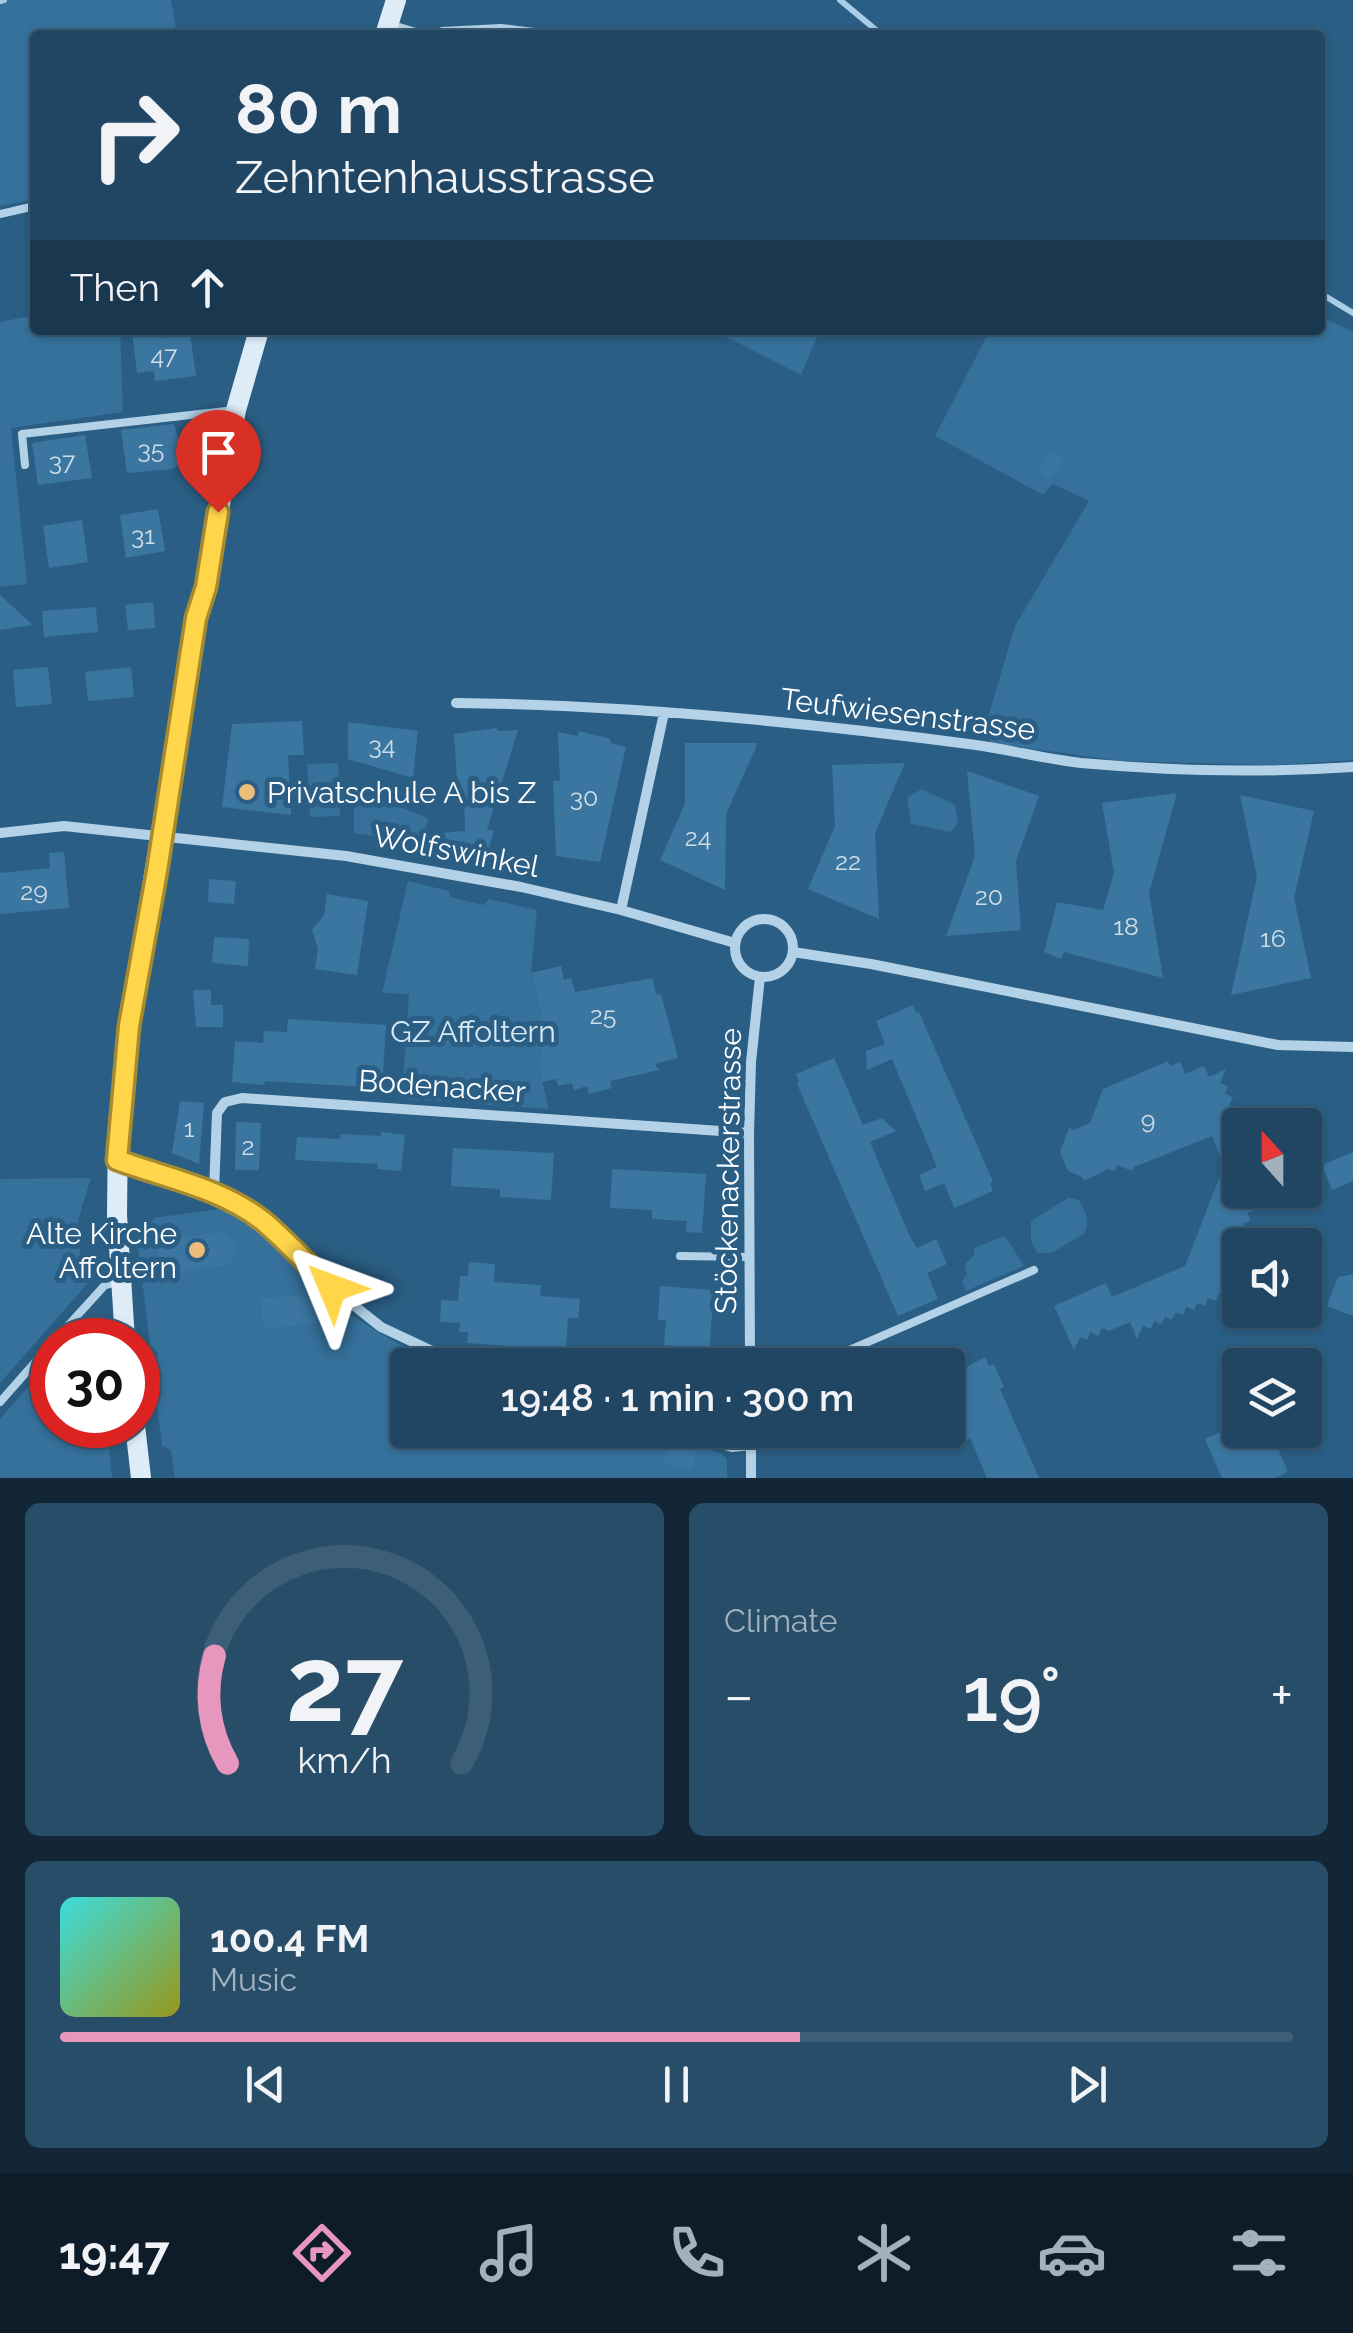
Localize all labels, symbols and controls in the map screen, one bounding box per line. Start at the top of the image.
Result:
text: 80 m [235,67,402,149]
icon: right [70,70,200,200]
text: Zehntenhausstrasse [235,151,655,204]
icon: ahead [180,260,235,315]
text: Then [70,265,160,310]
house number: 47 [151,340,178,370]
pin [176,410,261,513]
icon: arrive [191,425,246,480]
house number: 35 [138,434,164,464]
house number: 37 [49,446,76,476]
house number: 31 [131,520,155,550]
street label: Teufwiesenstrasse [779,681,1037,747]
house number: 34 [368,730,396,760]
place label: Privatschule A bis Z [267,775,536,810]
marker: Privatschule A bis Z [236,781,258,803]
house number: 30 [570,782,598,812]
street label: Wolfswinkel [370,818,543,884]
house number: 24 [685,822,711,852]
house number: 22 [835,846,861,876]
house number: 29 [20,876,48,906]
house number: 20 [975,881,1003,911]
house number: 18 [1113,911,1139,941]
house number: 16 [1260,923,1286,953]
house number: 25 [590,1000,616,1030]
park label: GZ Affoltern [390,1014,556,1049]
street label: Stöckenackerstrasse [708,1028,748,1314]
street label: Bodenacker [357,1063,527,1109]
house number: 9 [1141,1105,1155,1135]
north arrow [1222,1108,1322,1208]
map controls [1222,1108,1322,1448]
house number: 1 [184,1113,195,1143]
house number: 2 [241,1131,255,1161]
place label: Alte Kirche Affoltern [26,1216,177,1285]
button: sound [1222,1228,1322,1328]
position arrow [280,1236,384,1340]
marker: Alte Kirche Affoltern [186,1239,208,1261]
speed limit sign: 30 [30,1318,160,1448]
button: layers [1222,1348,1322,1448]
text: 19:48 · 1 min · 300 m [501,1375,854,1420]
text: Climate [724,1602,838,1639]
text: 27 [286,1623,404,1745]
text: 19° [963,1650,1061,1739]
text: − [724,1663,754,1728]
text: + [1270,1663,1293,1728]
text: km/h [297,1739,392,1781]
text: 100.4 FM [210,1916,370,1961]
text: Music [210,1961,297,1998]
icon: previous [238,2057,293,2112]
icon: pause [649,2057,704,2112]
icon: next [1060,2057,1115,2112]
icon: directions [287,2218,357,2288]
icon: music [474,2218,544,2288]
icon: phone [662,2218,732,2288]
icon: climate [849,2218,919,2288]
icon: car [1037,2218,1107,2288]
icon: filters [1224,2218,1294,2288]
text: 19:47 [59,2227,170,2280]

